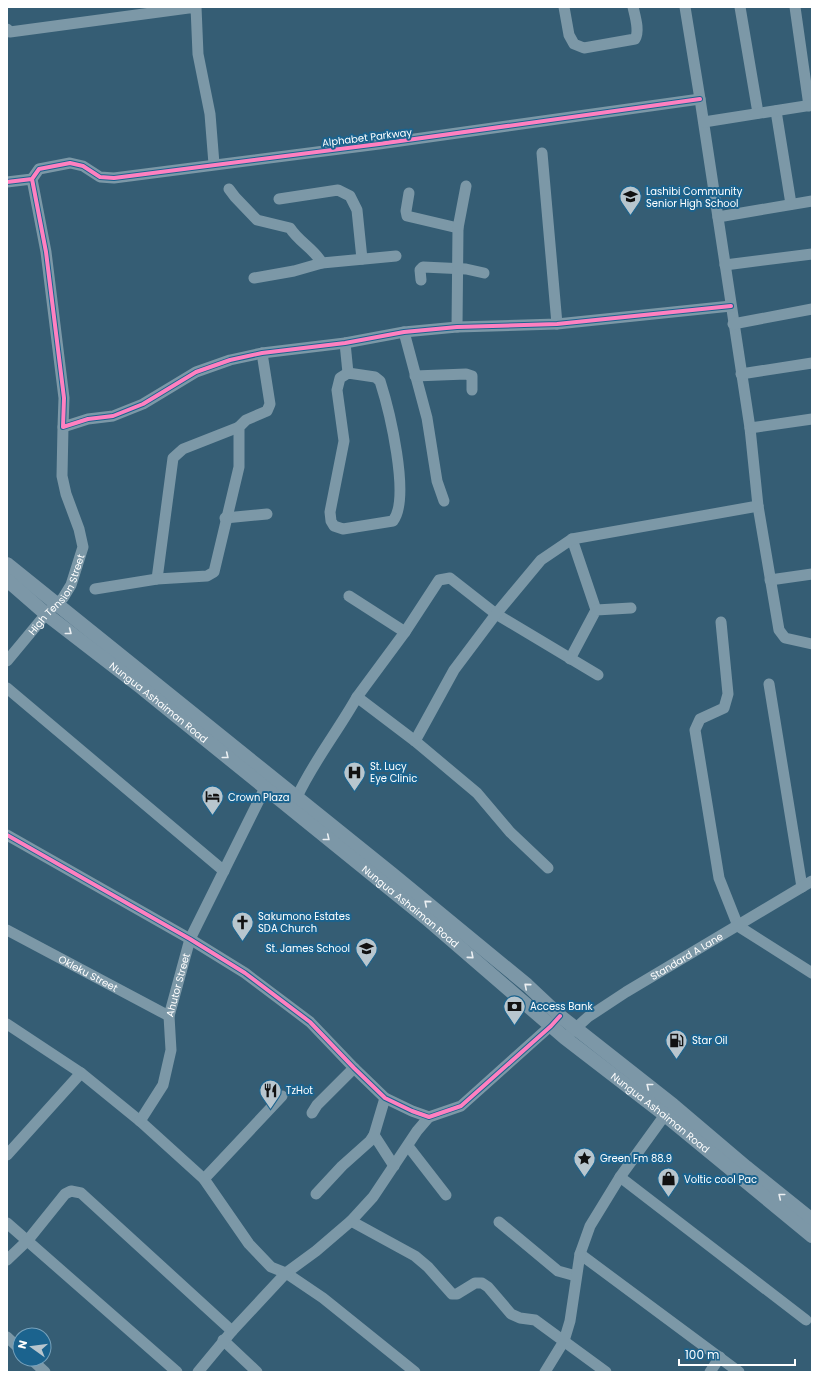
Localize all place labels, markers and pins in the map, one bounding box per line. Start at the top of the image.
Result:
school or university icon: Lashibi Community Senior High School [618,184,644,217]
place label: Lashibi Community Senior High School [646,184,743,211]
hospital icon: St. Lucy Eye Clinic [341,759,367,792]
place label: St. Lucy Eye Clinic [370,759,417,786]
hotel icon: Crown Plaza [199,784,225,817]
place label: Crown Plaza [228,790,289,805]
church icon: Sakumono Estates SDA Church [229,909,255,942]
place label: Sakumono Estates SDA Church [258,909,350,936]
school or university icon: St. James School [353,935,379,968]
place label: St. James School [266,941,350,956]
bank icon: Access Bank [502,993,528,1026]
place label: Access Bank [530,999,593,1014]
fuel station icon: Star Oil [663,1027,689,1060]
place label: Star Oil [692,1033,727,1048]
restaurant icon: TzHot [257,1077,283,1110]
place label: TzHot [286,1083,313,1098]
place icon: Green Fm 88.9 [571,1145,597,1178]
place label: Green Fm 88.9 [600,1151,672,1166]
shop icon: Voltic cool Pac [655,1166,681,1199]
place label: Voltic cool Pac [684,1172,757,1187]

